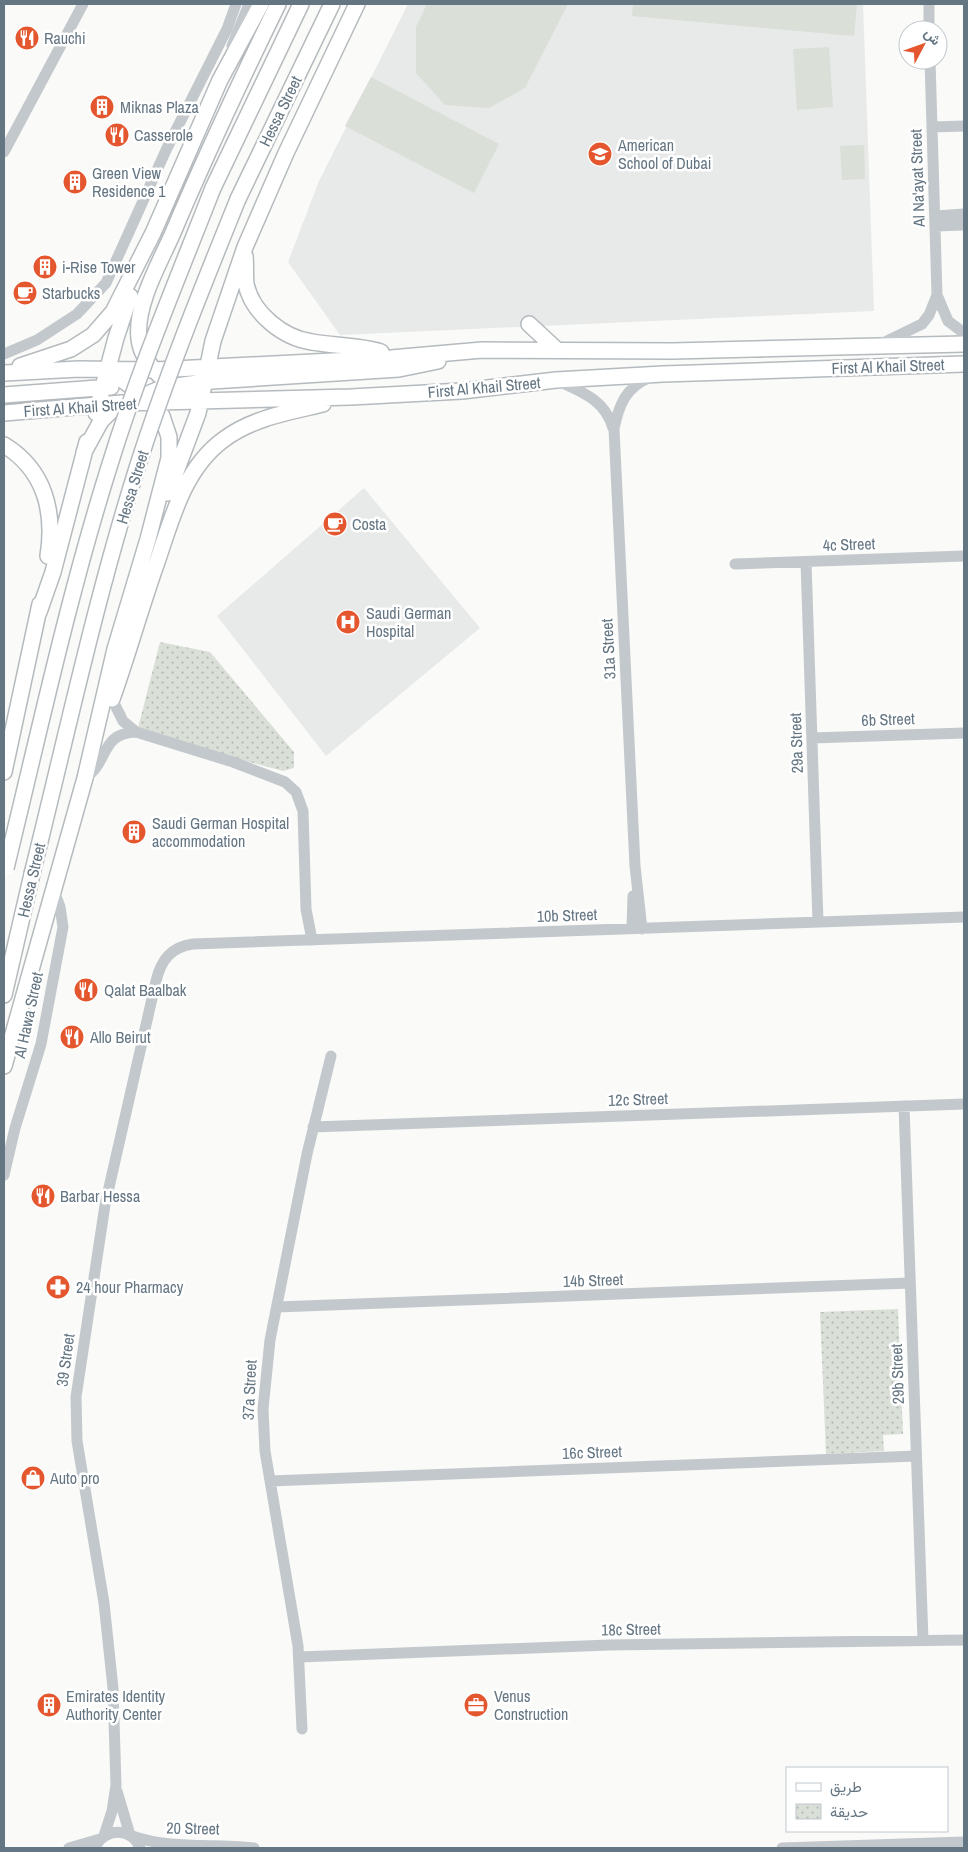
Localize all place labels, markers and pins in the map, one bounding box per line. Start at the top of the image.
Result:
restaurant icon: Rauchi [14,25,40,51]
place label: Rauchi [44,27,86,49]
building icon: Miknas Plaza [89,94,115,120]
place label: Miknas Plaza [120,96,199,118]
restaurant icon: Casserole [104,122,130,148]
place label: Casserole [134,124,193,146]
place label: American School of Dubai [617,134,711,174]
school or university icon: American School of Dubai [587,141,613,167]
place label: Green View Residence 1 [92,162,166,202]
building icon: Green View Residence 1 [62,169,88,195]
building icon: i-Rise Tower [32,254,58,280]
place label: i-Rise Tower [62,256,136,278]
cafe icon: Starbucks [12,280,38,306]
place label: Starbucks [42,282,100,304]
cafe icon: Costa [322,511,348,537]
place label: Costa [352,513,387,535]
place label: Saudi German Hospital [366,602,451,642]
hospital icon: Saudi German Hospital [335,609,361,635]
place label: Saudi German Hospital accommodation [152,812,289,852]
building icon: Saudi German Hospital accommodation [121,819,147,845]
restaurant icon: Qalat Baalbak [73,977,99,1003]
place label: Qalat Baalbak [104,979,187,1001]
restaurant icon: Allo Beirut [59,1024,85,1050]
place label: Allo Beirut [89,1026,151,1048]
restaurant icon: Barbar Hessa [30,1183,56,1209]
place label: Barbar Hessa [60,1185,141,1207]
pharmacy icon: 24 hour Pharmacy [45,1274,71,1300]
place label: 24 hour Pharmacy [76,1276,184,1298]
shop icon: Auto pro [20,1465,46,1491]
place label: Auto pro [49,1467,100,1489]
place label: Emirates Identity Authority Center [65,1685,166,1725]
place label: Venus Construction [494,1685,568,1725]
building icon: Emirates Identity Authority Center [36,1692,62,1718]
office icon: Venus Construction [463,1692,489,1718]

